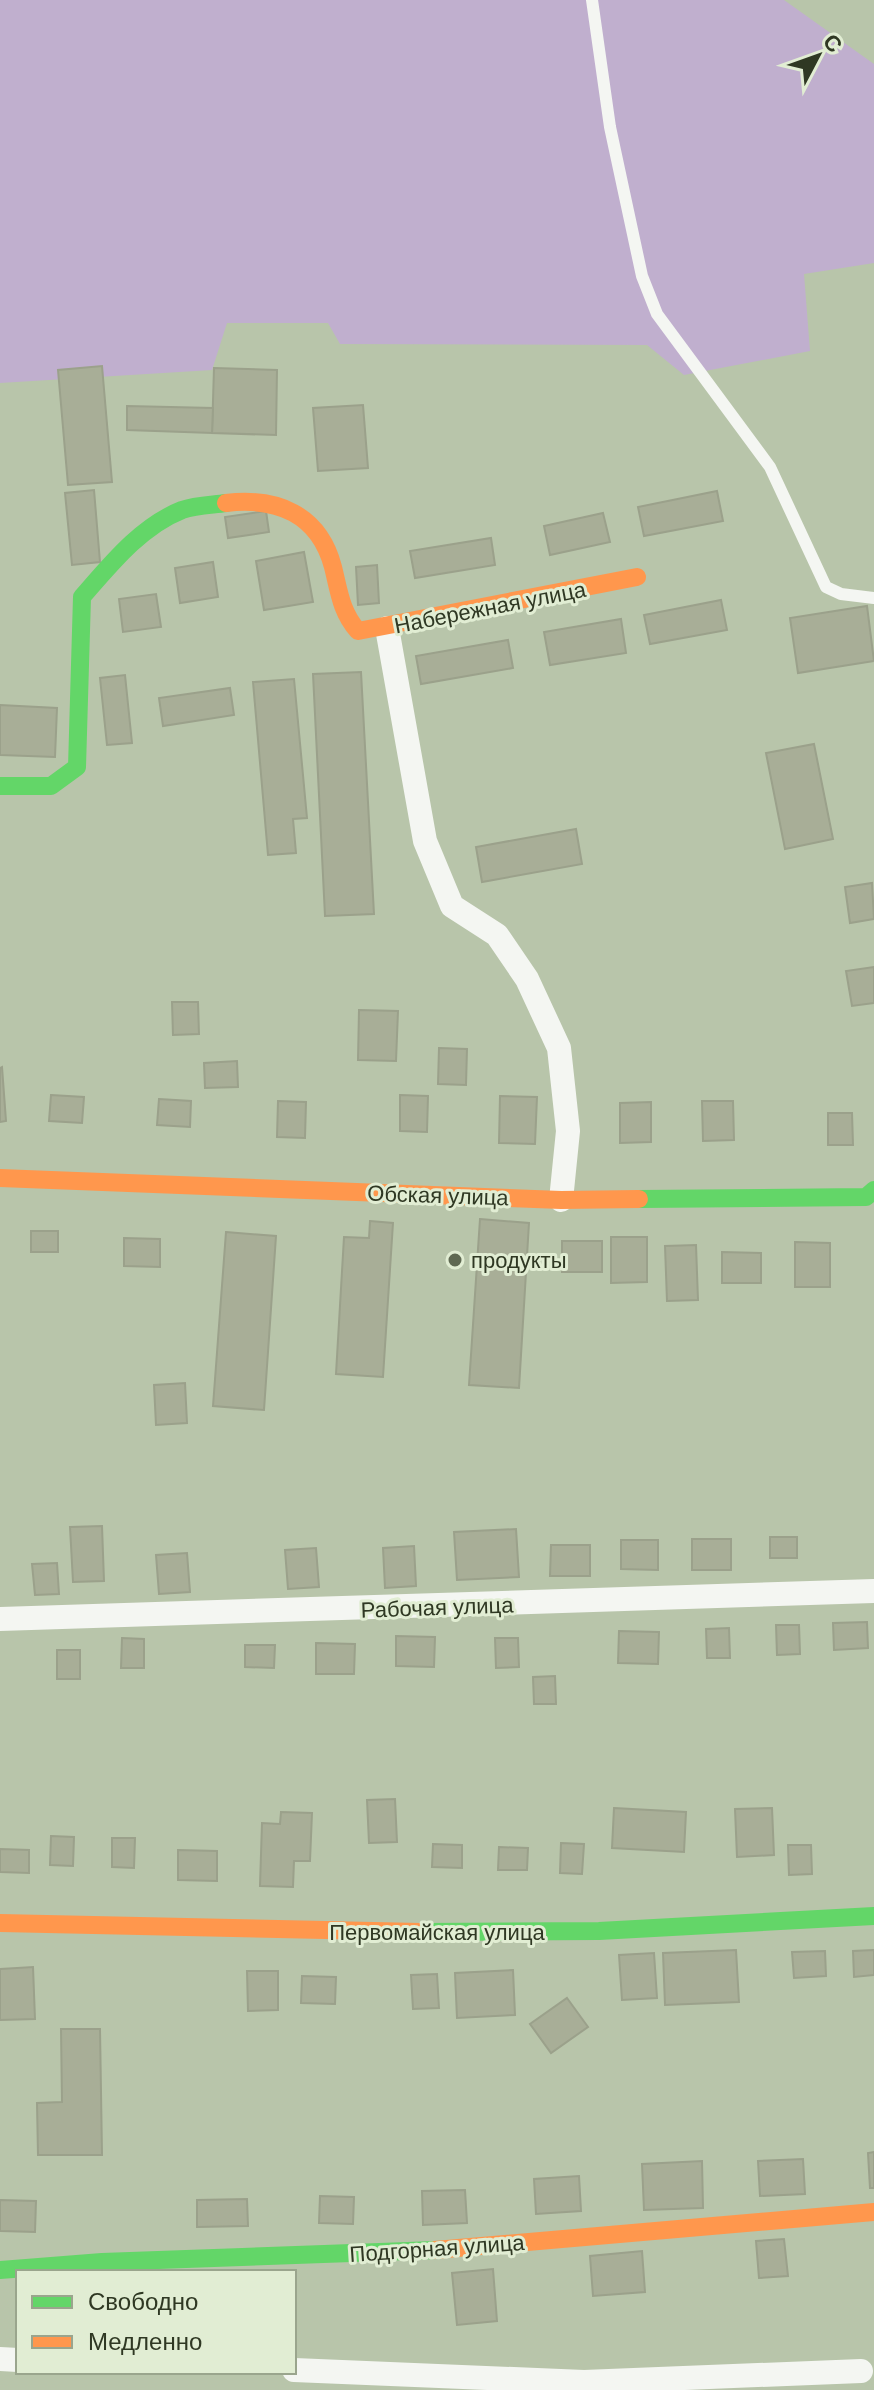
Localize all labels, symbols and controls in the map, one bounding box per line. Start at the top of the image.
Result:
north arrow [778,16,858,96]
text: С [818,29,847,57]
street label: Набережная улица [392,577,589,638]
street label: Обская улица [367,1181,510,1210]
place label: продукты [471,1248,567,1273]
marker: продукты [446,1251,464,1269]
street label: Рабочая улица [360,1592,515,1623]
street label: Первомайская улица [329,1920,545,1945]
street label: Подгорная улица [349,2230,526,2267]
legend [16,2270,296,2374]
text: Свободно [88,2288,198,2315]
text: Медленно [88,2328,202,2355]

